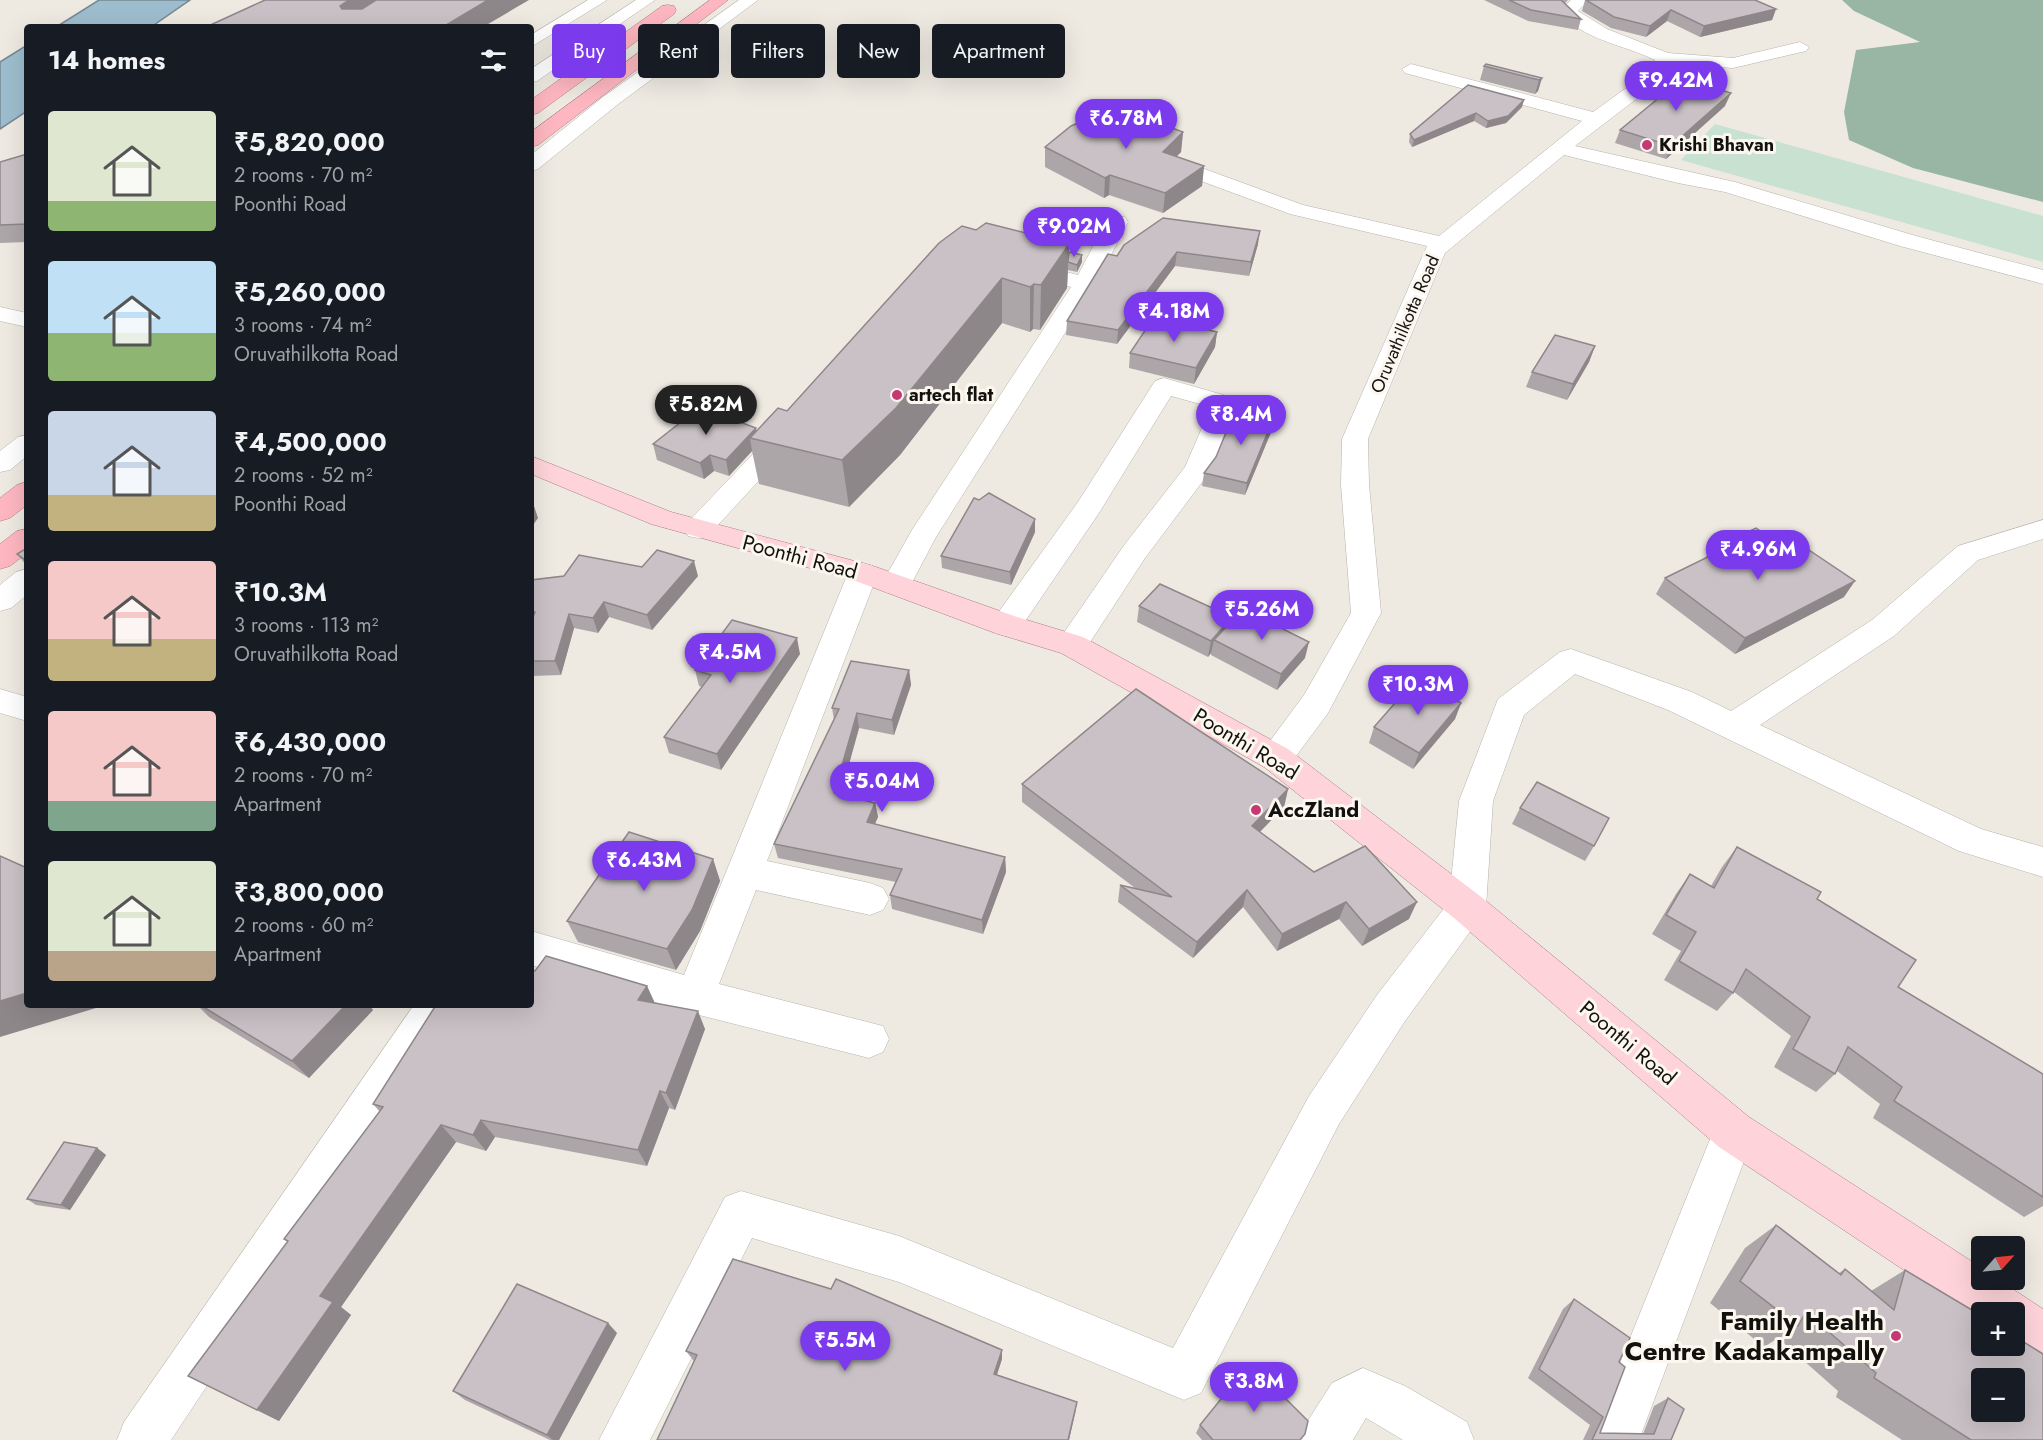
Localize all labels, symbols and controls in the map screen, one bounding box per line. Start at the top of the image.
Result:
chip: Buy [552,24,626,78]
chip: Rent [638,24,719,78]
chip: Filters [731,24,825,78]
chip: New [837,24,920,78]
chip: Apartment [932,24,1065,78]
text: 14 homes [48,41,165,79]
icon: filters [477,44,510,77]
pin: ₹9.42M [1627,61,1725,112]
text: ₹9.42M [1639,66,1713,95]
pin: ₹6.78M [1077,99,1175,150]
text: ₹6.78M [1089,104,1163,133]
text: ₹5,820,000 [234,123,385,161]
place label: Krishi Bhavan [1659,132,1774,158]
icon: home [96,135,168,207]
marker: Krishi Bhavan [1640,138,1654,152]
text: 2 rooms · 70 m² [234,161,372,190]
text: Poonthi Road [234,190,346,219]
pin: ₹9.02M [1025,207,1123,258]
text: ₹9.02M [1037,212,1111,241]
street label: Oruvathilkotta Road [1364,251,1446,397]
text: ₹5,260,000 [234,273,386,311]
icon: home [96,285,168,357]
pin: ₹4.18M [1125,292,1223,343]
text: ₹4.18M [1138,297,1210,326]
text: 3 rooms · 74 m² [234,311,372,340]
text: Oruvathilkotta Road [234,340,398,369]
place label: artech flat [909,382,993,408]
pin: ₹5.82M [657,385,755,436]
marker: artech flat [890,388,904,402]
text: ₹5.82M [669,390,743,419]
pin: ₹8.4M [1199,395,1283,446]
text: ₹8.4M [1210,400,1272,429]
text: ₹4,500,000 [234,423,387,461]
icon: home [96,435,168,507]
text: 2 rooms · 52 m² [234,461,373,490]
text: Poonthi Road [234,490,346,519]
street label: Poonthi Road [739,527,861,587]
pin: ₹4.96M [1709,530,1807,581]
text: ₹4.96M [1720,535,1796,564]
text: ₹10.3M [234,573,327,611]
icon: home [96,585,168,657]
pin: ₹5.26M [1213,590,1311,641]
text: ₹5.26M [1224,595,1300,624]
text: 3 rooms · 113 m² [234,611,378,640]
pin: ₹4.5M [688,633,772,684]
text: ₹4.5M [699,638,761,667]
text: Oruvathilkotta Road [234,640,398,669]
pin: ₹10.3M [1369,665,1467,716]
text: ₹10.3M [1382,670,1454,699]
street label: Poonthi Road [1188,701,1304,787]
text: ₹6,430,000 [234,723,386,761]
icon: home [96,735,168,807]
text: 2 rooms · 70 m² [234,761,372,790]
pin: ₹5.04M [833,762,931,813]
text: ₹5.04M [844,767,920,796]
text: Apartment [234,790,321,819]
place label: AccZland [1267,795,1359,825]
marker: AccZland [1249,803,1263,817]
pin: ₹6.43M [595,841,693,892]
text: ₹6.43M [606,846,682,875]
text: ₹3,800,000 [234,873,384,911]
icon: home [96,885,168,957]
text: 2 rooms · 60 m² [234,911,373,940]
text: Apartment [234,940,321,969]
street label: Poonthi Road [1573,994,1683,1092]
north arrow [1971,1236,2025,1290]
map controls [1971,1236,2025,1422]
place label: Family Health Centre Kadakampally [1624,1302,1884,1370]
button: + [1971,1302,2025,1356]
pin: ₹5.5M [803,1321,887,1372]
text: ₹5.5M [814,1326,876,1355]
marker: Family Health Centre Kadakampally [1889,1329,1903,1343]
pin: ₹3.8M [1212,1362,1296,1413]
text: ₹3.8M [1224,1367,1284,1396]
button: − [1971,1368,2025,1422]

